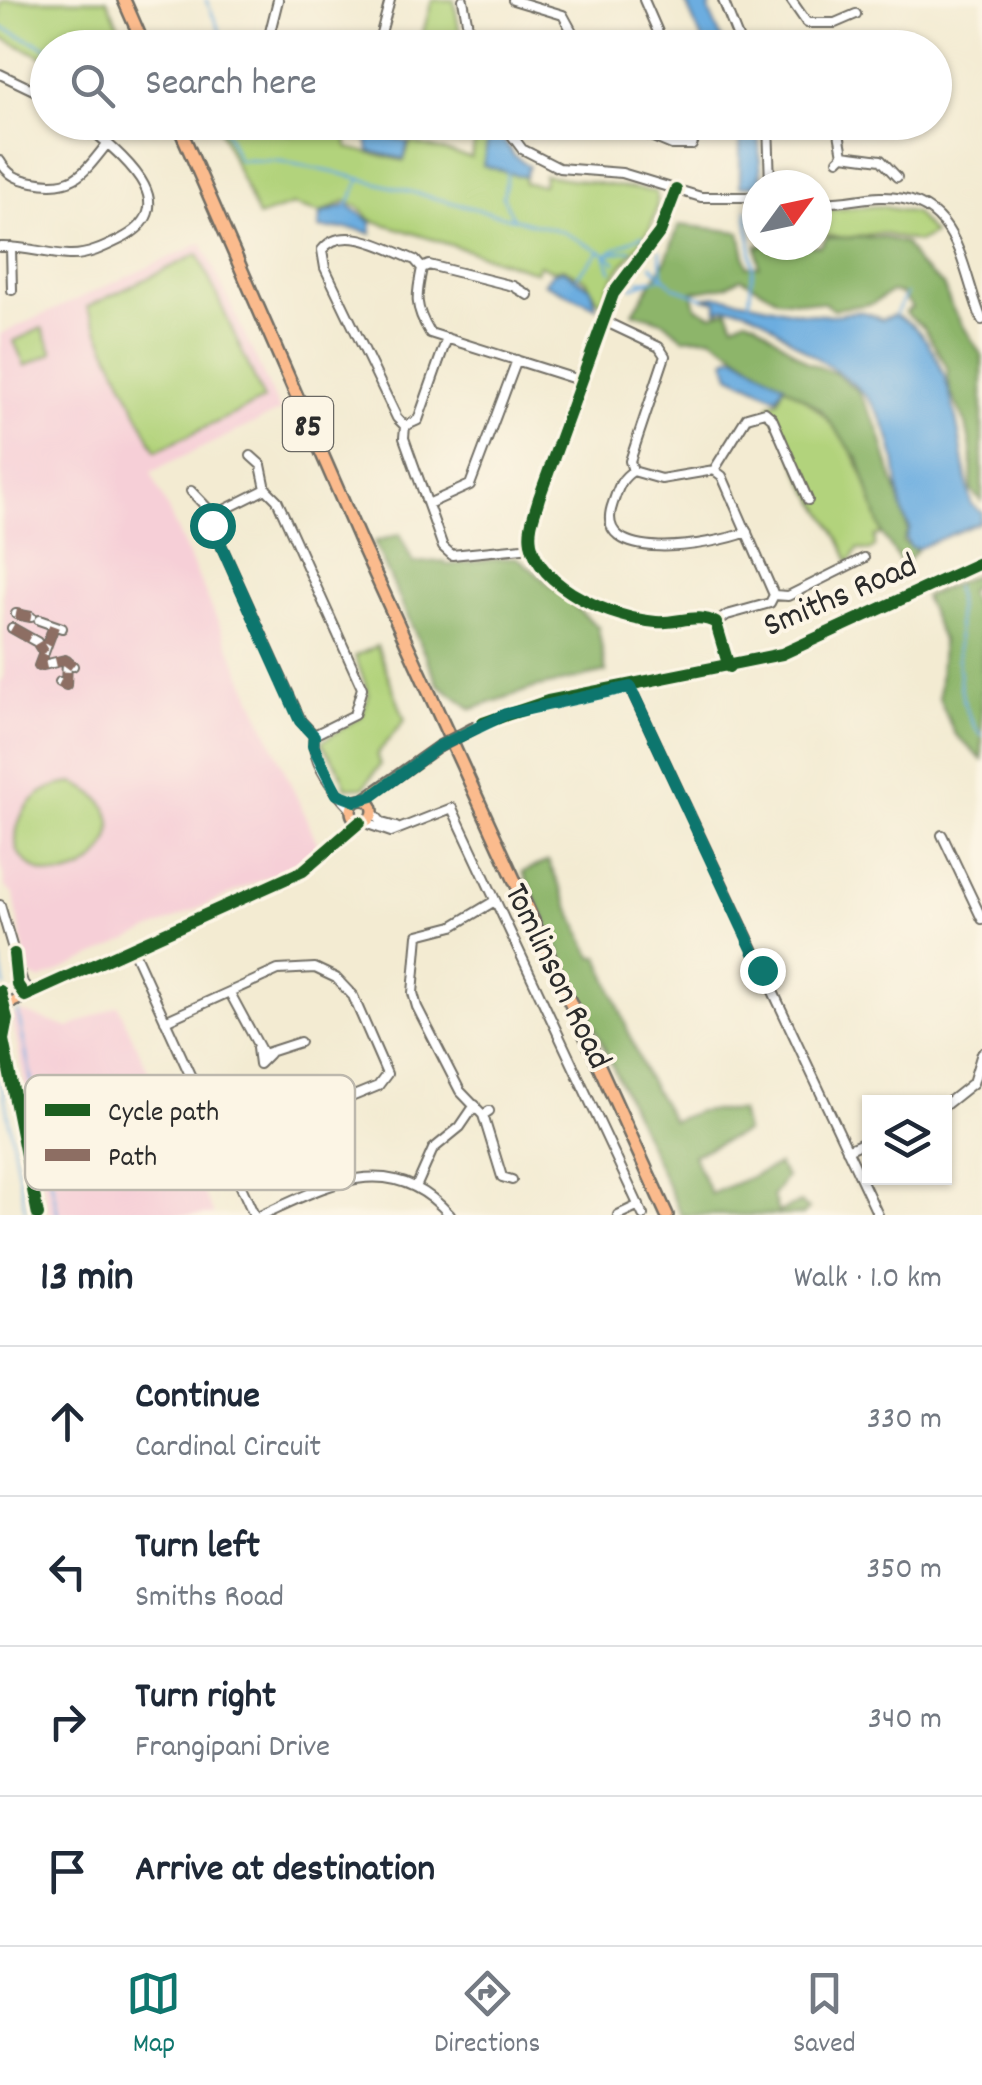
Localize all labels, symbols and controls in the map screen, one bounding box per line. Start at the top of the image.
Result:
search box [30,30,952,140]
icon: search [65,58,120,113]
text: Search here [145,58,317,113]
north arrow [742,170,832,260]
road number: 85 [283,397,333,451]
route start [190,503,236,549]
street label: Smiths Road [756,543,926,652]
street label: Tomlinson Road [489,876,622,1079]
route end [740,948,786,994]
legend [25,1075,355,1190]
text: Cycle path [108,1095,219,1135]
map controls [862,1095,952,1185]
button: layers [862,1095,952,1185]
text: Path [108,1140,157,1180]
text: 13 min [40,1250,133,1310]
text: Walk · 1.0 km [794,1257,942,1303]
text: Continue [135,1371,260,1426]
icon: ahead [40,1394,95,1449]
text: 330 m [867,1398,942,1444]
text: Cardinal Circuit [135,1426,321,1472]
text: Turn left [135,1521,260,1576]
icon: left [40,1544,95,1599]
text: 350 m [866,1548,942,1594]
text: Smiths Road [135,1576,284,1622]
text: Turn right [135,1671,276,1726]
icon: right [40,1694,95,1749]
text: 340 m [868,1698,942,1744]
text: Frangipani Drive [135,1726,330,1772]
icon: arrive [40,1844,95,1899]
text: Arrive at destination [135,1844,435,1899]
tab: Map [126,1966,181,2066]
tab: Directions [434,1966,540,2066]
tab: Saved [793,1966,856,2066]

